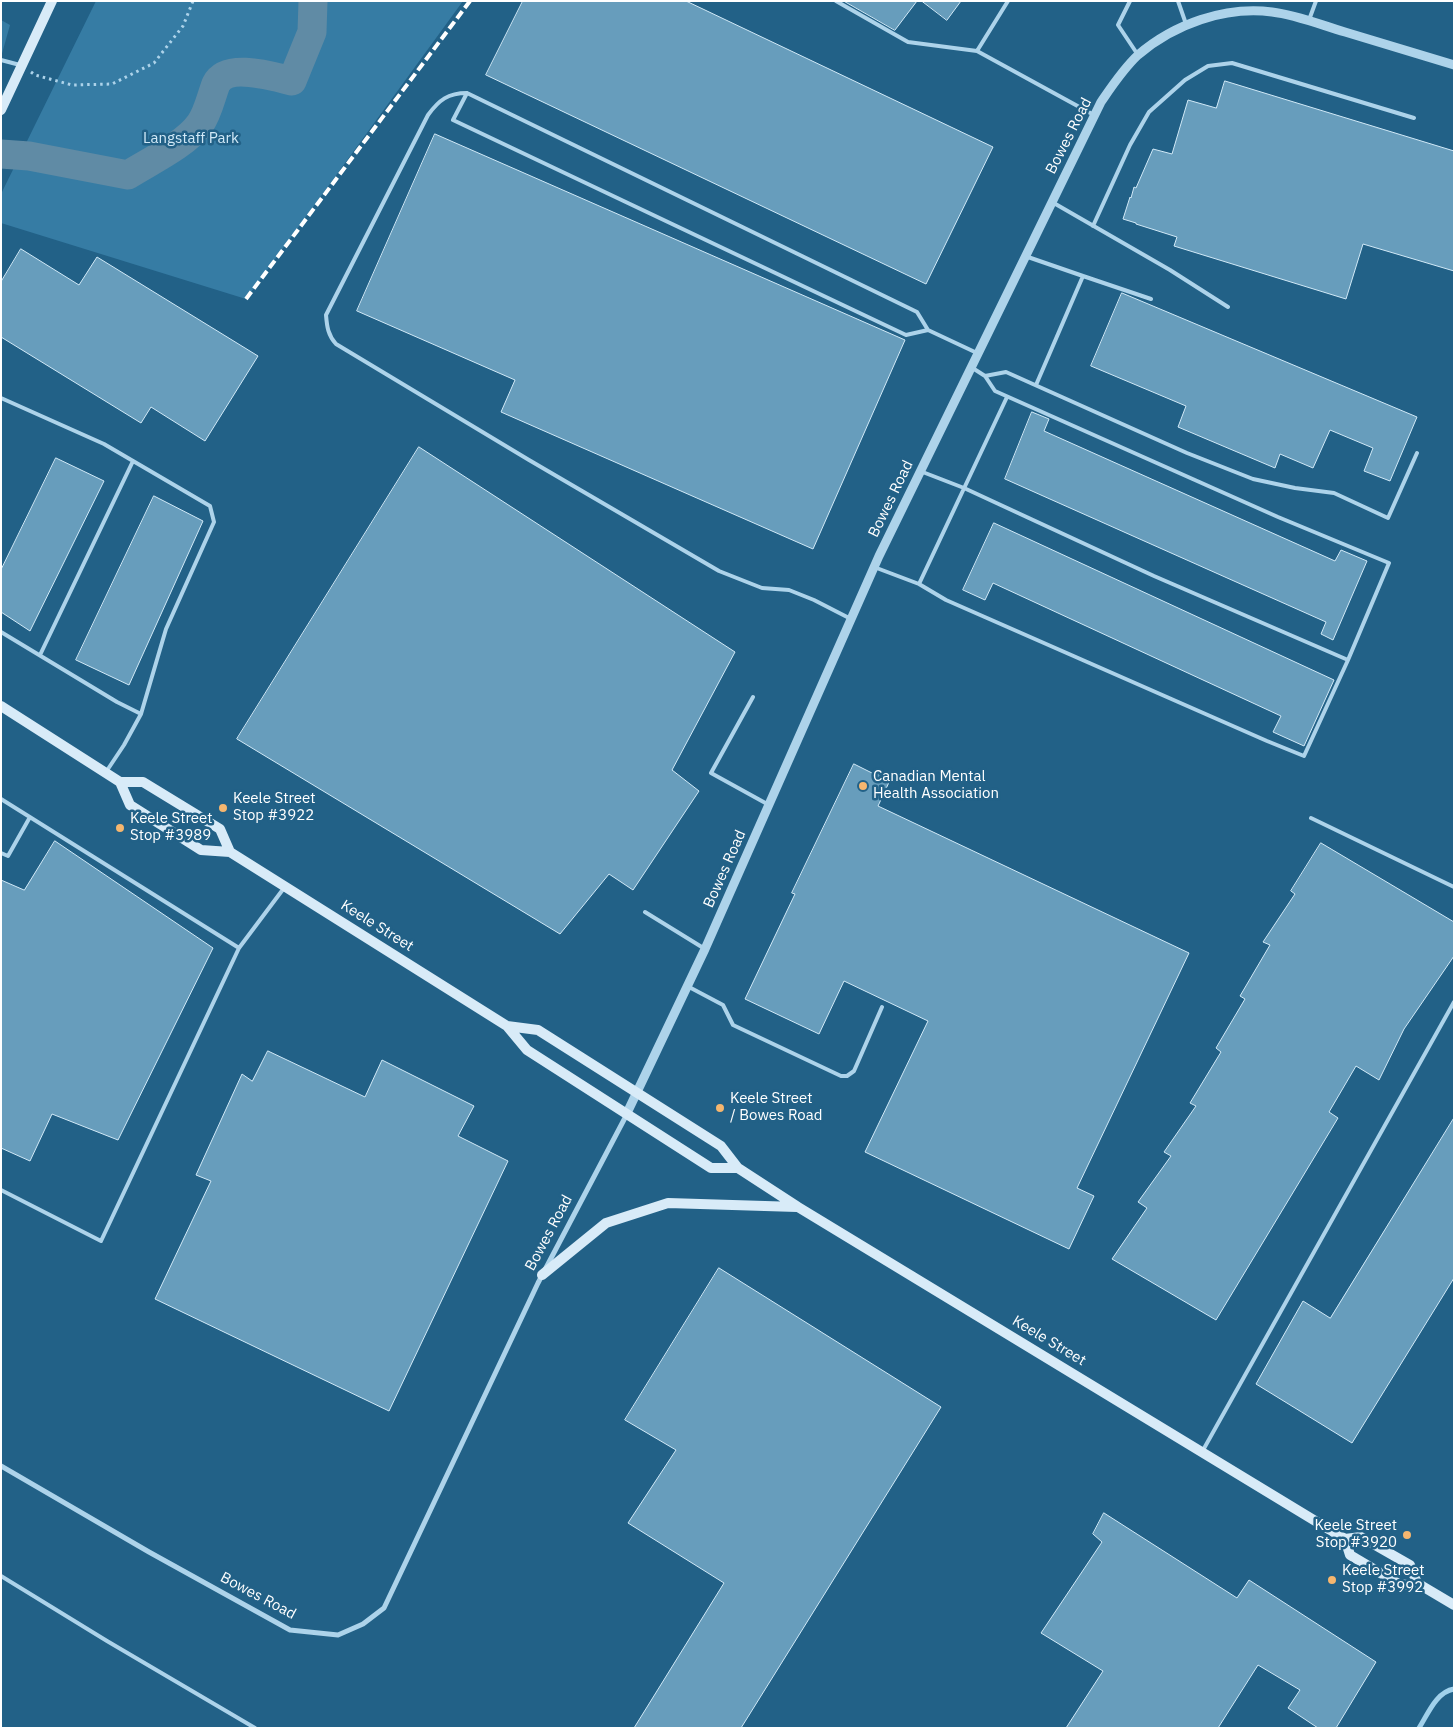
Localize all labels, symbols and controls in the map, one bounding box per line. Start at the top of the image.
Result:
street label: Bowes Road [1042,95,1096,177]
park label: Langstaff Park [143,130,239,148]
street label: Bowes Road [865,458,917,540]
place label: Canadian Mental Health Association [873,768,999,803]
marker: Canadian Mental Health Association [857,780,869,792]
place label: Keele Street Stop #3922 [233,790,316,825]
marker: Keele Street Stop #3922 [217,802,229,814]
place label: Keele Street Stop #3989 [130,810,213,845]
marker: Keele Street Stop #3989 [114,822,126,834]
street label: Bowes Road [700,827,750,911]
street label: Keele Street [337,896,417,956]
place label: Keele Street / Bowes Road [730,1090,822,1125]
marker: Keele Street / Bowes Road [714,1102,726,1114]
street label: Bowes Road [522,1192,576,1274]
street label: Keele Street [1009,1312,1089,1370]
place label: Keele Street Stop #3920 [1314,1517,1397,1552]
marker: Keele Street Stop #3920 [1401,1529,1413,1541]
place label: Keele Street Stop #3992 [1342,1562,1425,1597]
street label: Bowes Road [217,1569,299,1623]
marker: Keele Street Stop #3992 [1326,1574,1338,1586]

